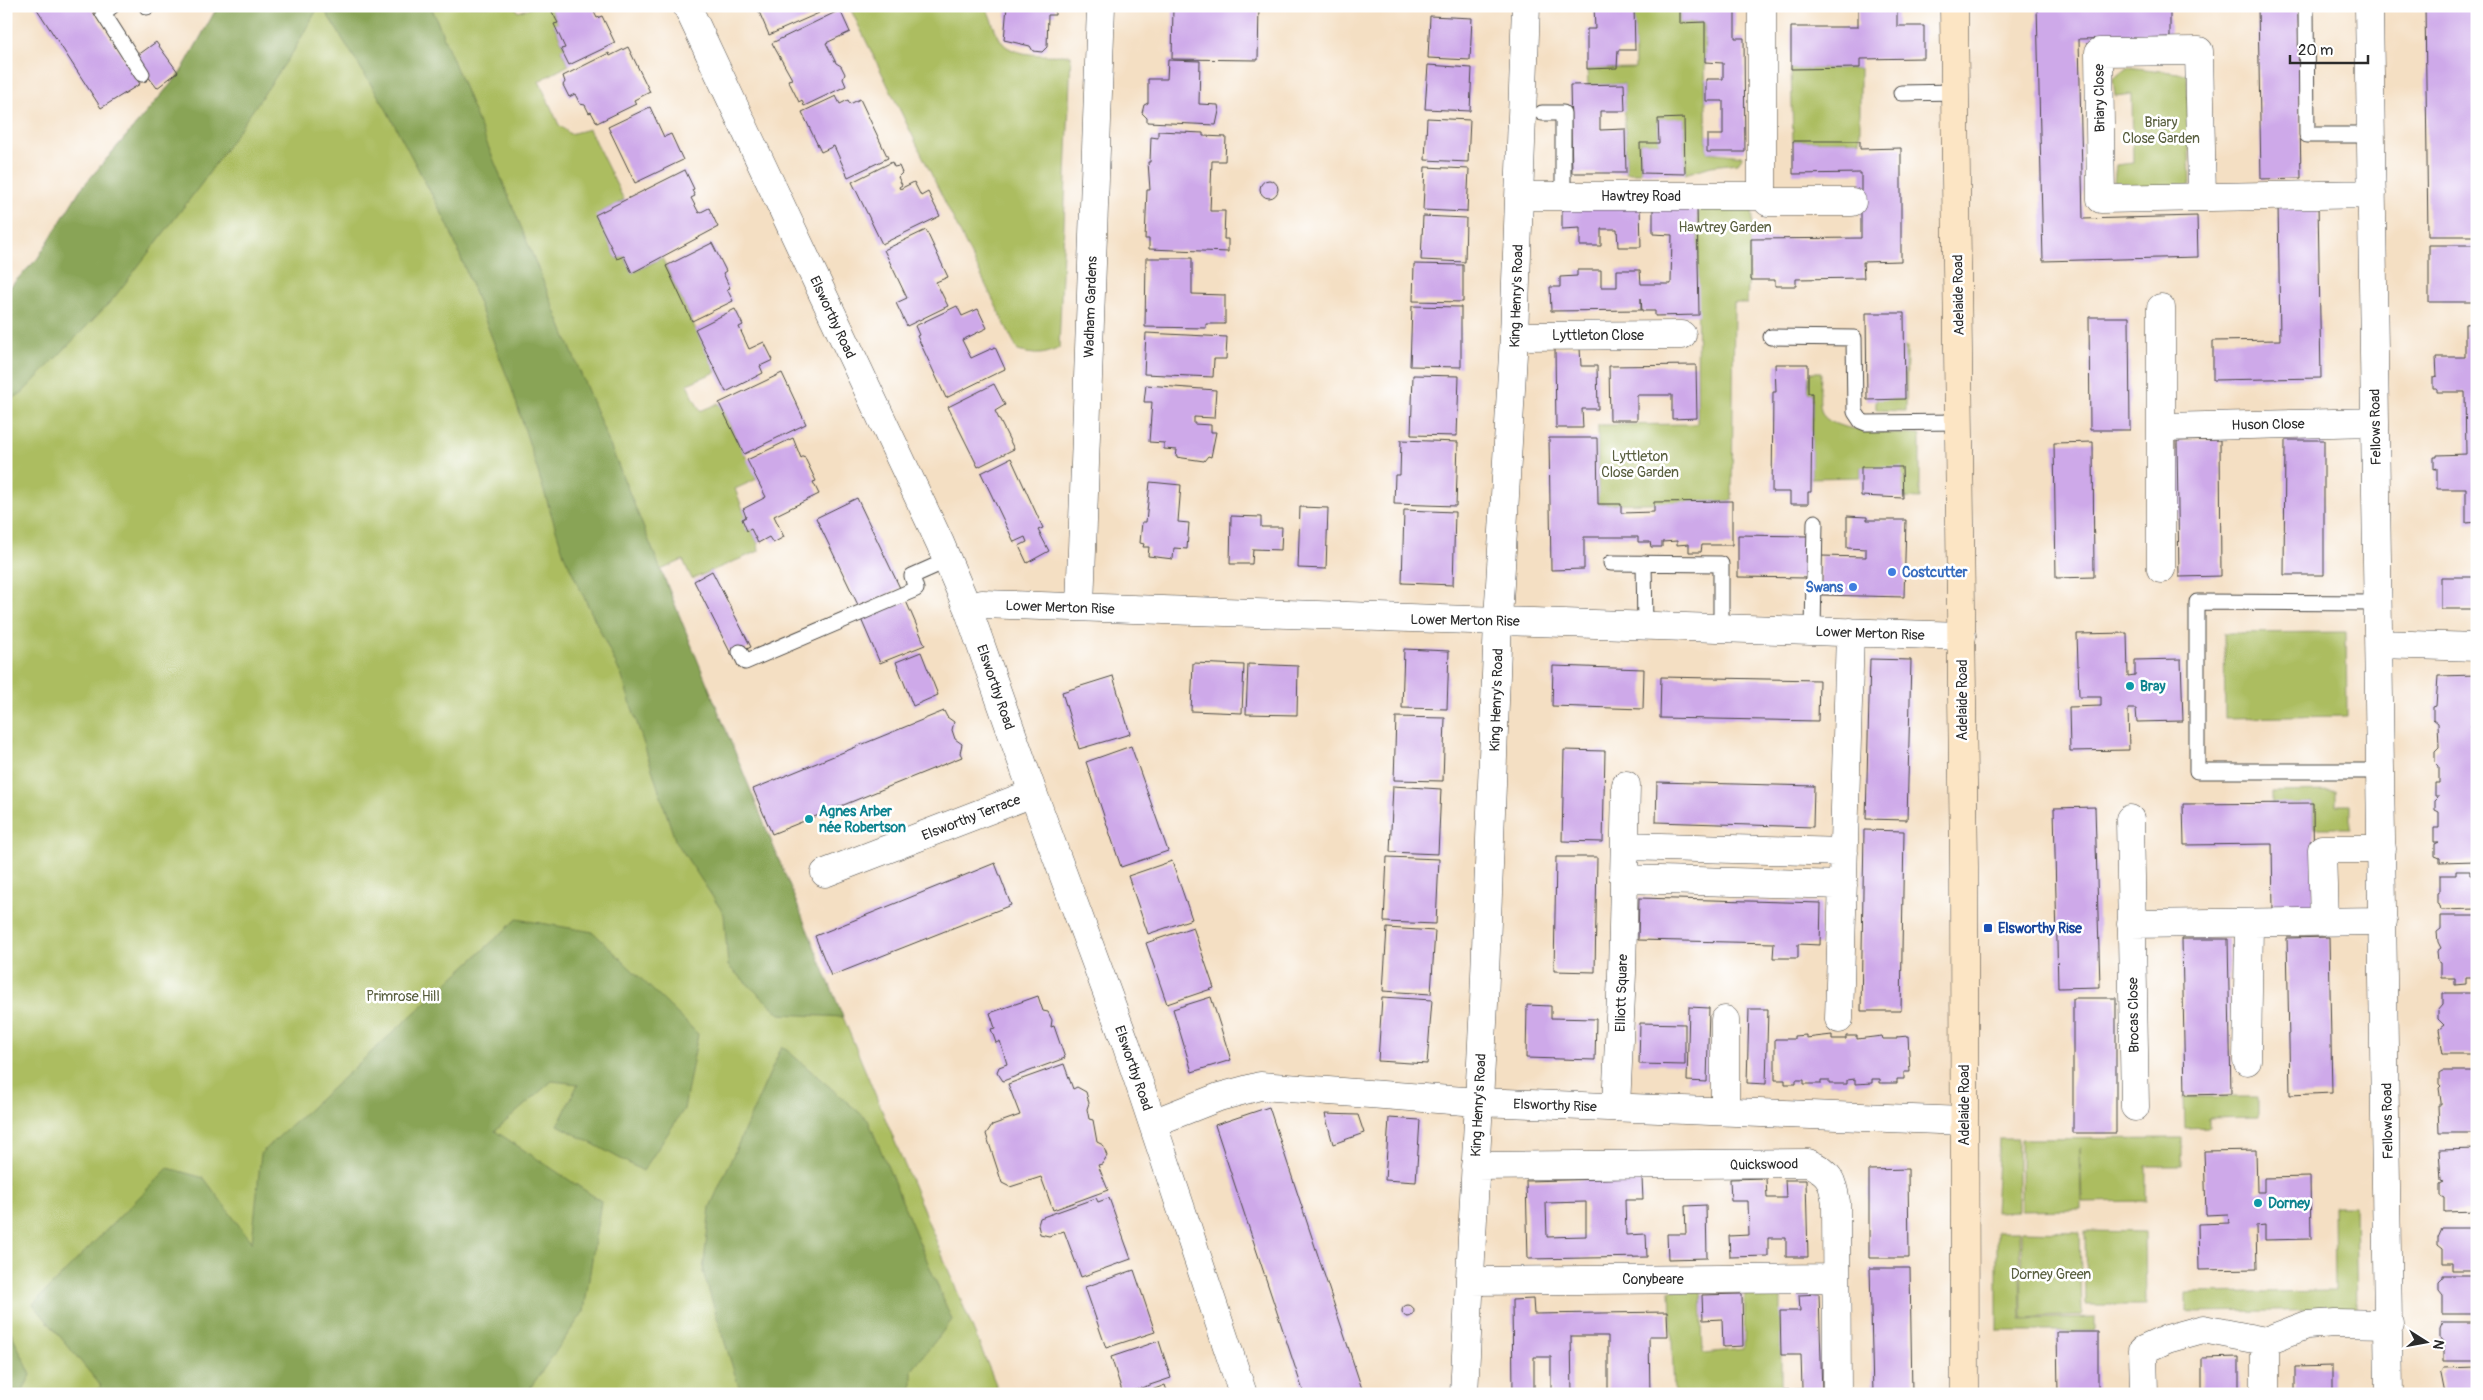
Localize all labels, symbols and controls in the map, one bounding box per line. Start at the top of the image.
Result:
scale bar [2290,32,2368,64]
text: 20 m [2298,41,2333,60]
street label: Briary Close [2090,63,2109,132]
park label: Briary Close Garden [2122,114,2200,147]
street label: Hawtrey Road [1601,188,1681,205]
park label: Hawtrey Garden [1678,219,1772,236]
street label: King Henry's Road [1506,244,1527,348]
street label: Adelaide Road [1949,254,1968,336]
street label: Wadham Gardens [1080,255,1101,358]
street label: Elsworthy Road [806,273,859,361]
street label: Lyttleton Close [1552,327,1644,344]
street label: Fellows Road [2366,388,2385,465]
street label: Huson Close [2231,415,2305,434]
park label: Lyttleton Close Garden [1601,448,1679,481]
place label: Costcutter [1902,564,1968,581]
marker: Costcutter [1886,566,1898,578]
place label: Swans [1805,579,1844,596]
marker: Swans [1847,581,1859,593]
street label: Lower Merton Rise [1005,597,1115,618]
street label: Lower Merton Rise [1410,611,1520,630]
street label: Lower Merton Rise [1815,623,1925,644]
street label: Elsworthy Road [973,642,1018,732]
street label: King Henry's Road [1486,648,1507,752]
street label: Adelaide Road [1954,659,1971,741]
place label: Bray [2140,678,2165,695]
marker: Bray [2124,680,2136,692]
street label: Elsworthy Terrace [919,791,1023,844]
place label: Agnes Arber née Robertson [819,803,906,836]
marker: Agnes Arber née Robertson [803,813,815,825]
place label: Elsworthy Rise [1998,920,2083,937]
marker: Elsworthy Rise [1982,922,1994,934]
street label: Elliott Square [1612,954,1631,1032]
street label: Brocas Close [2124,977,2143,1053]
park label: Primrose Hill [366,988,440,1005]
street label: Elsworthy Road [1111,1023,1156,1113]
street label: King Henry's Road [1467,1053,1490,1157]
street label: Adelaide Road [1956,1064,1973,1146]
street label: Fellows Road [2378,1082,2397,1159]
street label: Elsworthy Rise [1513,1096,1597,1115]
street label: Quickswood [1730,1155,1799,1174]
place label: Dorney [2268,1195,2310,1212]
marker: Dorney [2252,1197,2264,1209]
park label: Dorney Green [2011,1266,2091,1283]
street label: Conybeare [1622,1271,1684,1288]
north arrow [2400,1318,2450,1368]
text: N [2429,1338,2448,1351]

